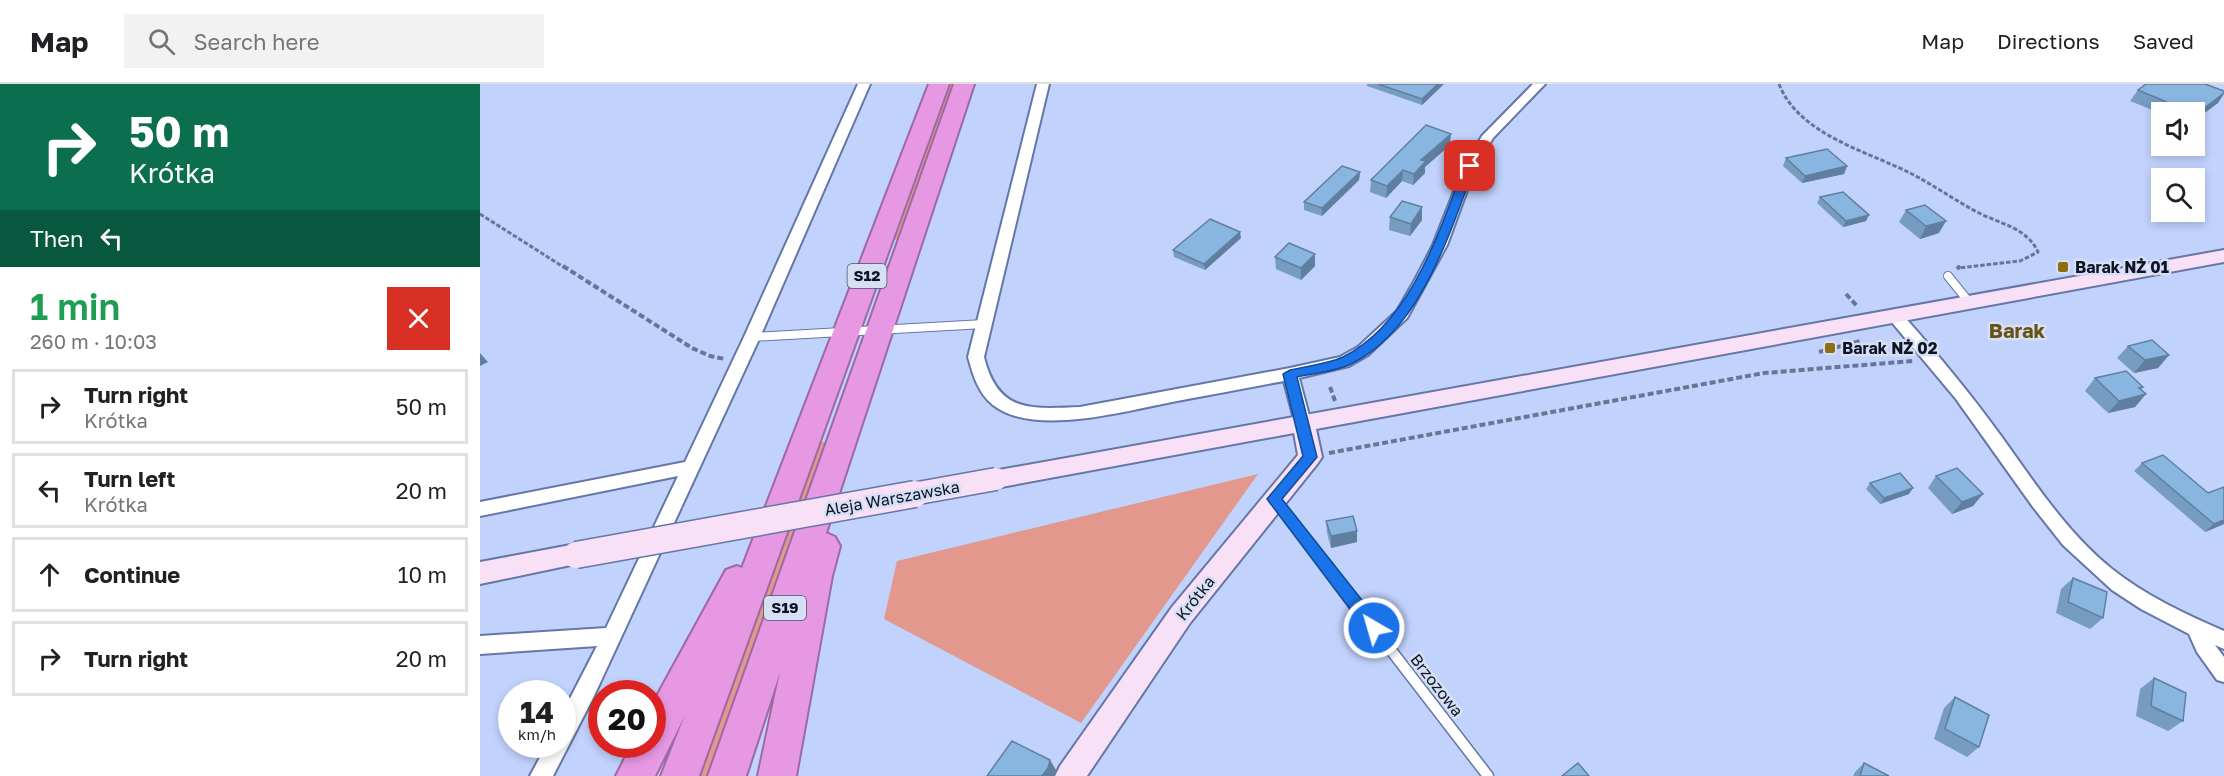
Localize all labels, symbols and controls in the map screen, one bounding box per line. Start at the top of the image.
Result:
search box [124,14,544,68]
text: Map [30,25,88,58]
icon: search [145,25,178,58]
text: Search here [193,28,319,55]
text: Map [1921,28,1964,54]
text: Directions [1997,28,2100,54]
text: Saved [2133,28,2194,54]
map controls [2151,102,2205,222]
button: sound [2151,102,2205,156]
text: 50 m [129,106,229,156]
icon: right [30,108,108,186]
pin [1444,140,1495,191]
icon: arrive [1453,149,1486,182]
text: Krótka [129,157,215,189]
button: search [2151,168,2205,222]
icon: left [95,222,128,255]
text: Then [30,225,83,252]
place label: Barak NŻ 01 [2075,257,2169,277]
marker: Barak NŻ 01 [2056,260,2070,274]
road number: S12 [848,264,886,288]
text: 1 min [30,285,120,328]
button: close [387,287,450,350]
district label: Barak [1989,318,2046,342]
text: 260 m · 10:03 [30,329,157,353]
place label: Barak NŻ 02 [1842,338,1938,358]
marker: Barak NŻ 02 [1823,341,1837,355]
text: Turn right [84,381,188,408]
icon: right [33,390,66,423]
text: 50 m [396,393,447,420]
text: Krótka [84,408,148,432]
text: Turn left [84,465,175,492]
icon: left [33,474,66,507]
street label: Aleja Warszawska [823,476,961,520]
text: 20 m [396,477,447,504]
text: Krótka [84,492,148,516]
icon: ahead [33,558,66,591]
text: Continue [84,561,180,588]
text: 10 m [398,561,447,588]
street label: Krótka [1171,572,1219,624]
road number: S19 [764,596,806,620]
position arrow [1342,596,1406,660]
icon: right [33,642,66,675]
text: Turn right [84,645,188,672]
text: 20 m [396,645,447,672]
street label: Brzozowa [1406,650,1468,720]
speed limit sign: 20 [588,680,666,758]
text: 14 [520,694,554,730]
text: km/h [518,725,556,743]

